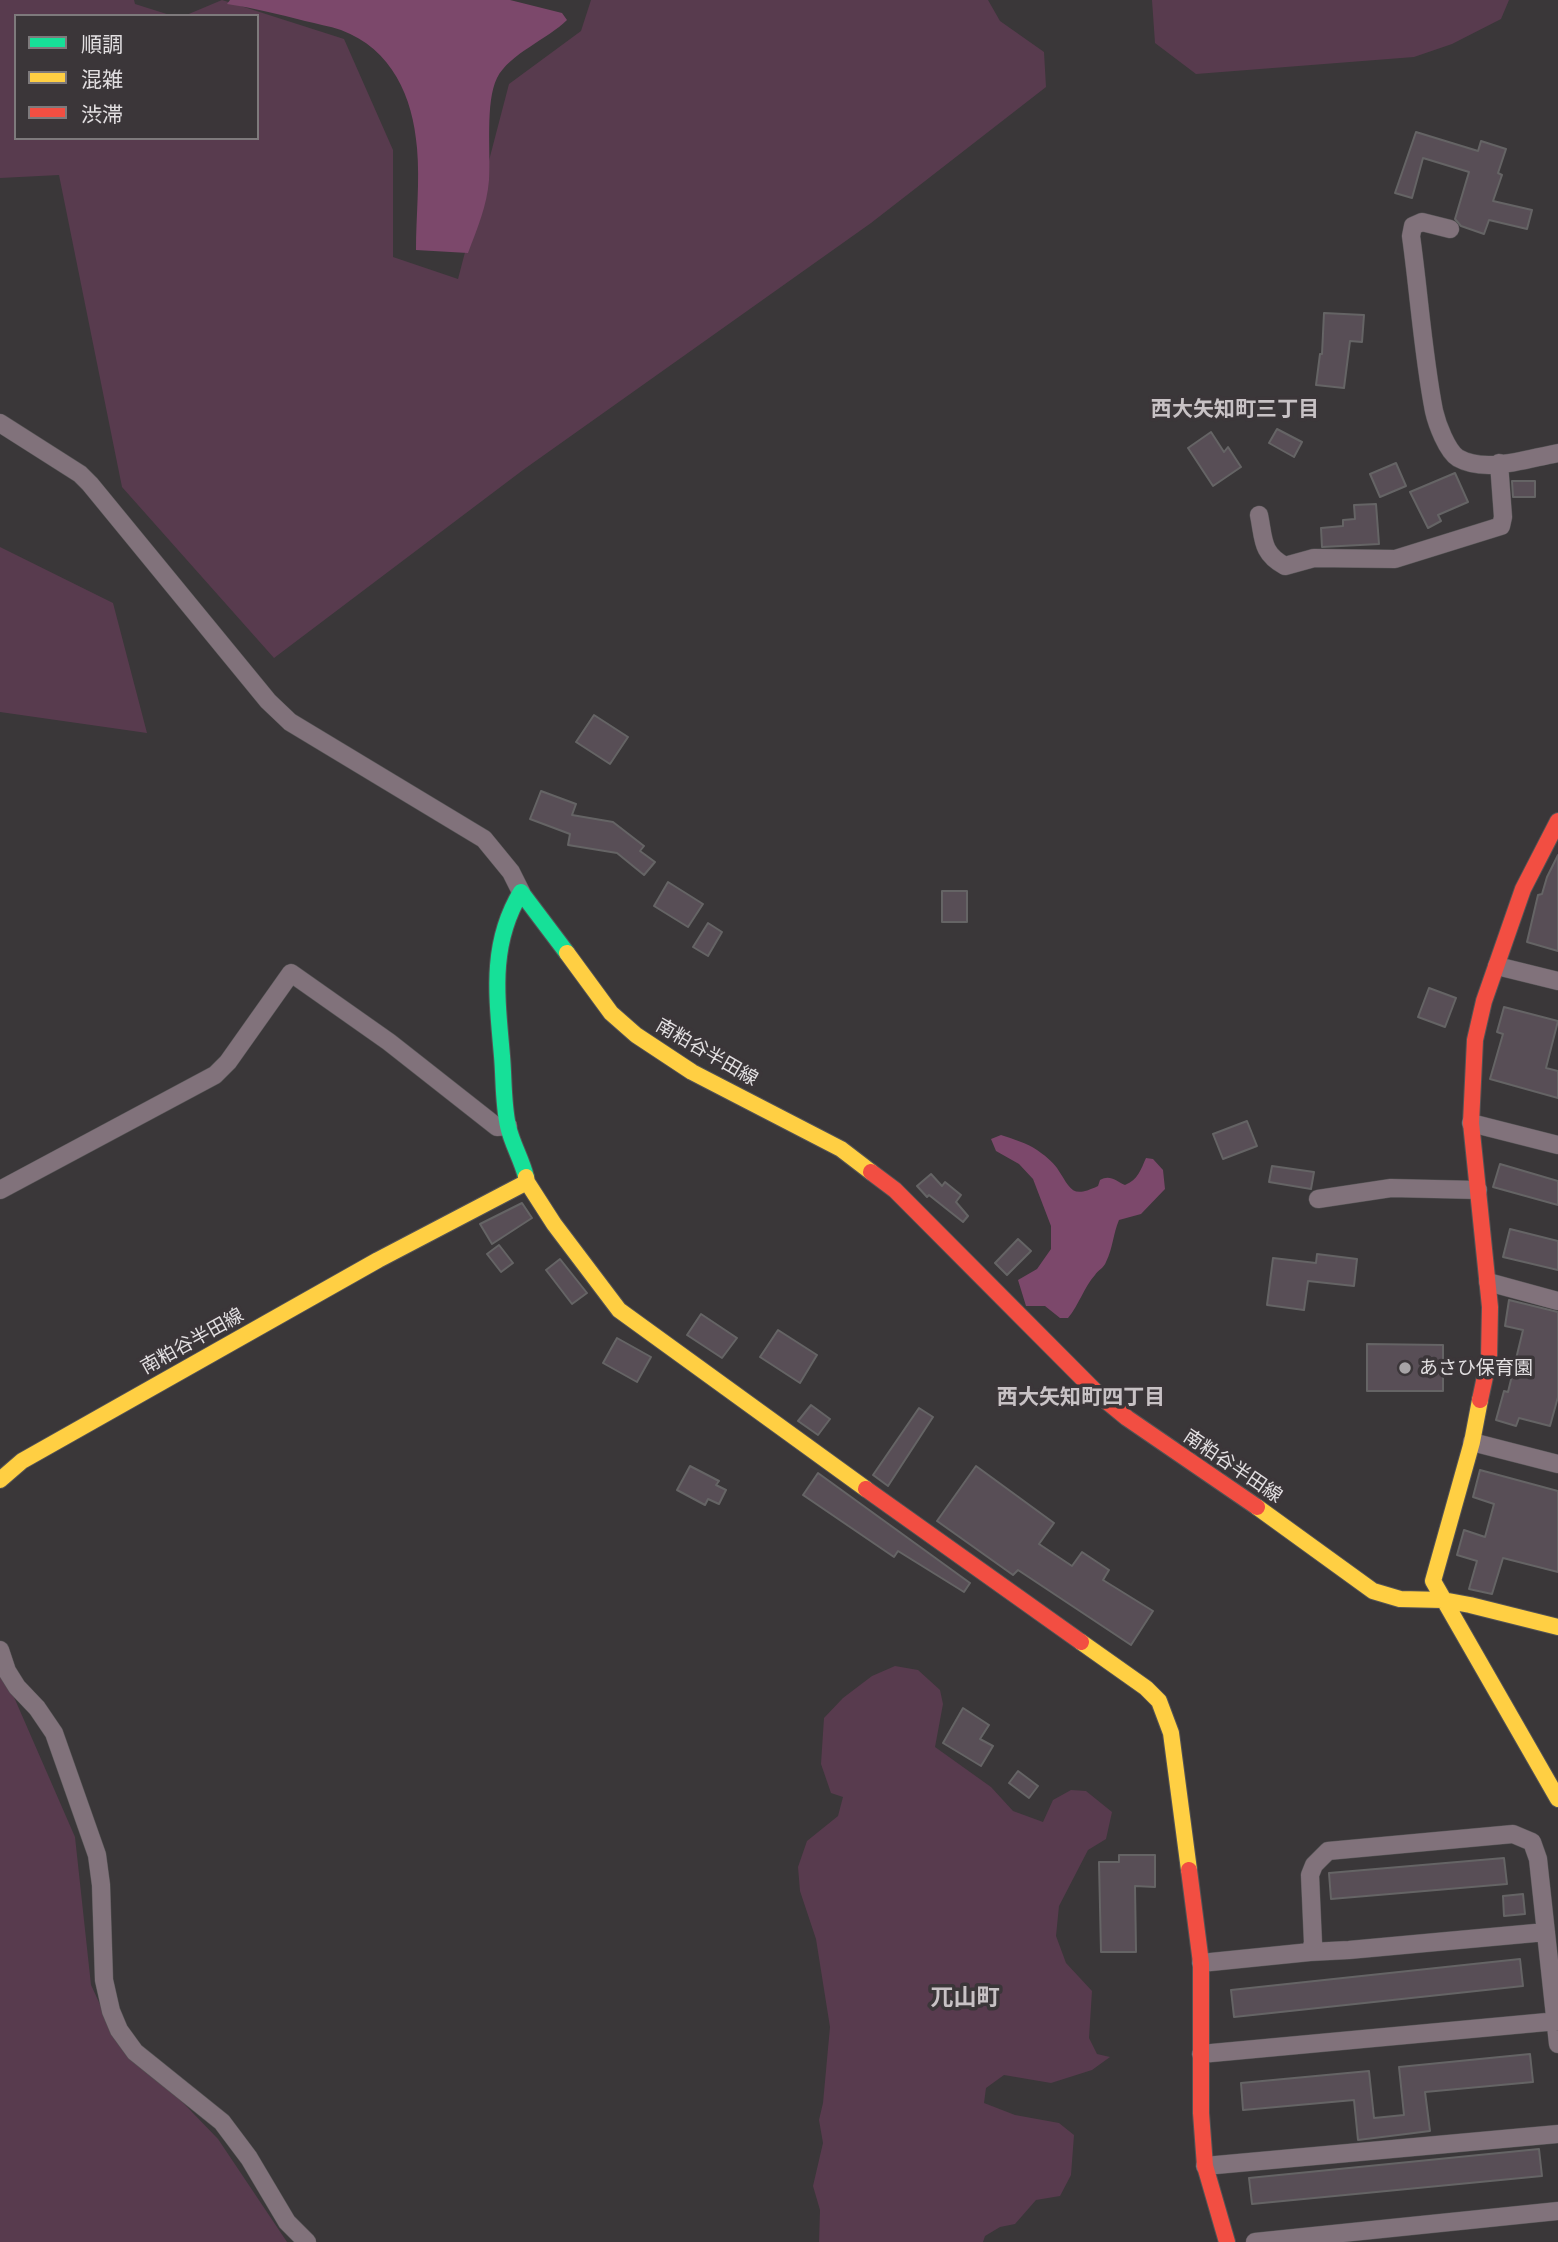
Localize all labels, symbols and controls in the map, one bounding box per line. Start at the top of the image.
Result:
legend [14,14,259,140]
text: 順調 [81,31,123,56]
text: 混雑 [81,66,123,91]
text: 渋滞 [81,101,123,126]
district label: 西大矢知町三丁目 [1151,396,1319,422]
street label: 南粕谷半田線 [652,1014,762,1090]
street label: 南粕谷半田線 [137,1303,247,1379]
place label: あさひ保育園 [1419,1357,1533,1379]
marker: あさひ保育園 [1397,1360,1413,1376]
district label: 西大矢知町四丁目 [997,1384,1165,1410]
street label: 南粕谷半田線 [1179,1425,1287,1507]
district label: 兀山町 [931,1983,999,2011]

